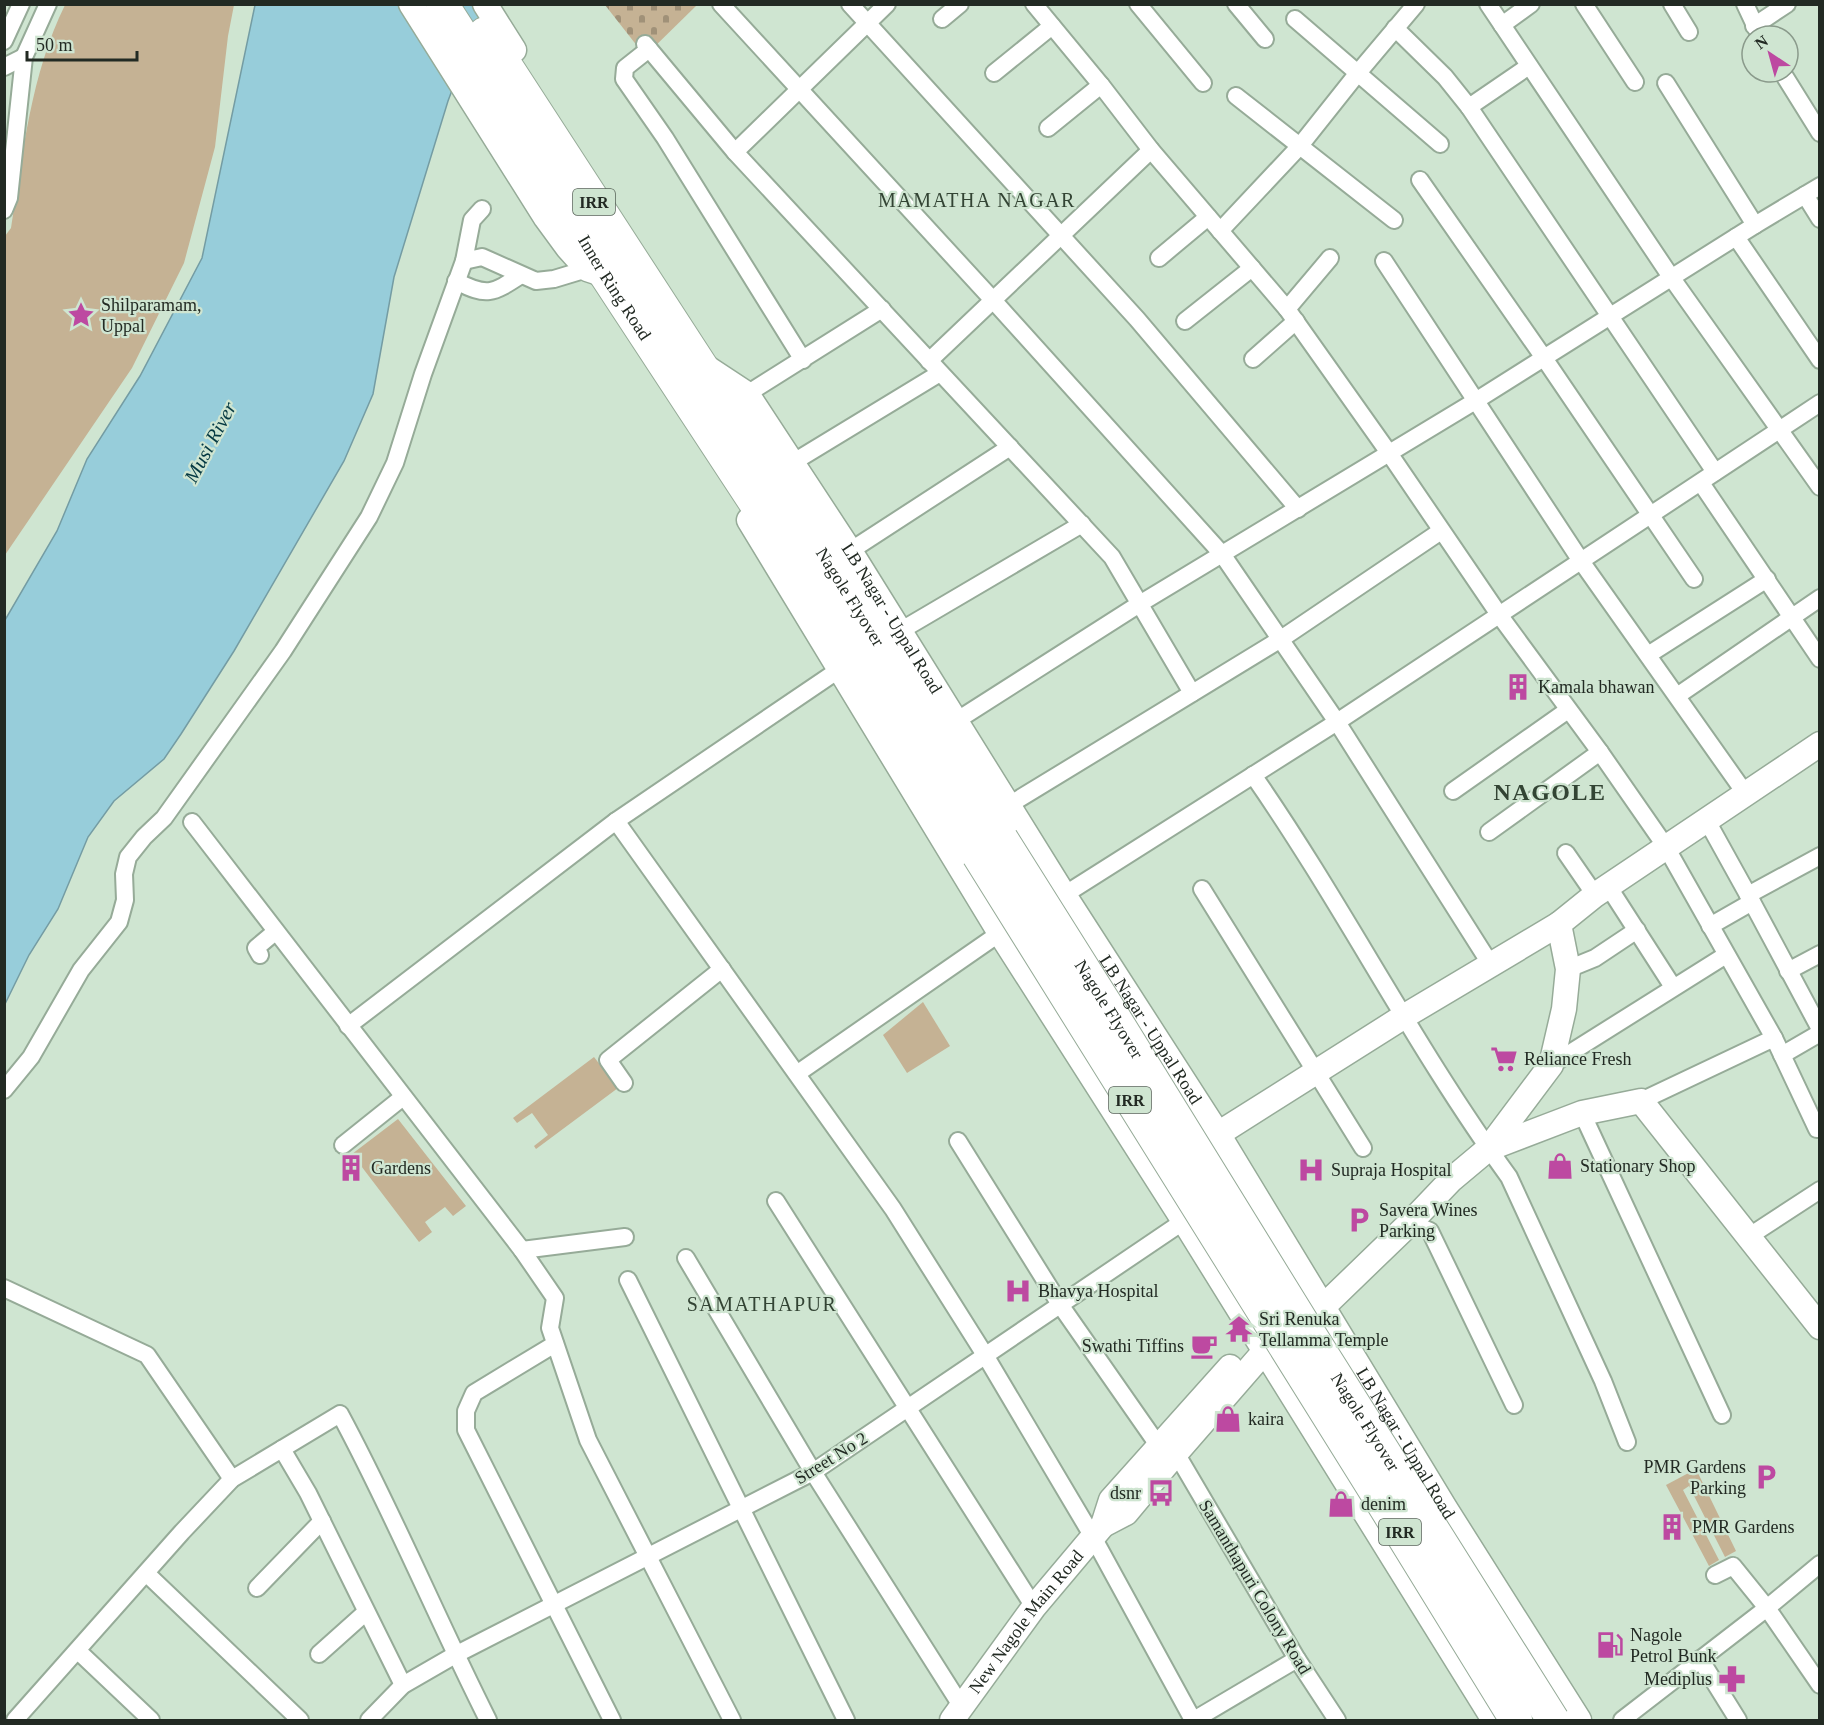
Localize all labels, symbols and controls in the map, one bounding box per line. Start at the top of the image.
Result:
scale bar [27,24,136,62]
north arrow [1740,24,1800,84]
text: N [1752,32,1772,53]
text: 50 m [36,35,73,55]
road number: IRR [573,189,615,215]
district label: MAMATHA NAGAR [878,189,1076,211]
street label: Inner Ring Road [574,232,655,344]
place label: Shilparamam, Uppal [101,295,201,336]
place icon: Shilparamam, Uppal [66,300,96,330]
water label: Musi River [179,398,241,487]
street label: LB Nagar - Uppal Road [838,539,946,697]
street label: Nagole Flyover [812,544,889,650]
building icon: Kamala bhawan [1503,672,1533,702]
place label: Kamala bhawan [1538,677,1654,697]
district label: NAGOLE [1493,779,1607,805]
street label: LB Nagar - Uppal Road [1095,951,1206,1108]
street label: Nagole Flyover [1071,956,1147,1062]
supermarket icon: Reliance Fresh [1489,1044,1519,1074]
place label: Reliance Fresh [1524,1049,1631,1069]
road number: IRR [1109,1087,1151,1113]
shop icon: Stationary Shop [1545,1151,1575,1181]
building icon: Gardens [336,1153,366,1183]
hospital icon: Supraja Hospital [1296,1155,1326,1185]
place label: Stationary Shop [1580,1156,1696,1176]
place label: Gardens [371,1158,431,1178]
place label: Supraja Hospital [1331,1160,1451,1180]
place label: Savera Wines Parking [1379,1200,1477,1241]
parking icon: Savera Wines Parking [1344,1205,1374,1235]
hospital icon: Bhavya Hospital [1003,1276,1033,1306]
place label: Bhavya Hospital [1038,1281,1158,1301]
district label: SAMATHAPUR [687,1293,837,1315]
place label: Sri Renuka Tellamma Temple [1259,1309,1389,1350]
temple icon: Sri Renuka Tellamma Temple [1224,1314,1254,1344]
cafe icon: Swathi Tiffins [1189,1331,1219,1361]
place label: Swathi Tiffins [1082,1336,1184,1356]
street label: LB Nagar - Uppal Road [1352,1364,1459,1522]
street label: Nagole Flyover [1327,1369,1404,1475]
shop icon: kaira [1213,1404,1243,1434]
place label: kaira [1248,1409,1284,1429]
street label: Street No 2 [791,1428,871,1488]
place label: PMR Gardens Parking [1644,1457,1746,1498]
parking icon: PMR Gardens Parking [1751,1462,1781,1492]
bus stop icon: dsnr [1146,1478,1176,1508]
place label: dsnr [1110,1483,1141,1503]
shop icon: denim [1326,1489,1356,1519]
place label: denim [1361,1494,1406,1514]
street label: Samanthapuri Colony Road [1195,1496,1315,1678]
building icon: PMR Gardens [1657,1512,1687,1542]
place label: PMR Gardens [1692,1517,1795,1537]
road number: IRR [1379,1519,1421,1545]
street label: New Nagole Main Road [965,1546,1087,1697]
place label: Nagole Petrol Bunk [1630,1625,1717,1666]
fuel station icon: Nagole Petrol Bunk [1595,1630,1625,1660]
pharmacy icon: Mediplus [1717,1664,1747,1694]
place label: Mediplus [1644,1669,1712,1689]

